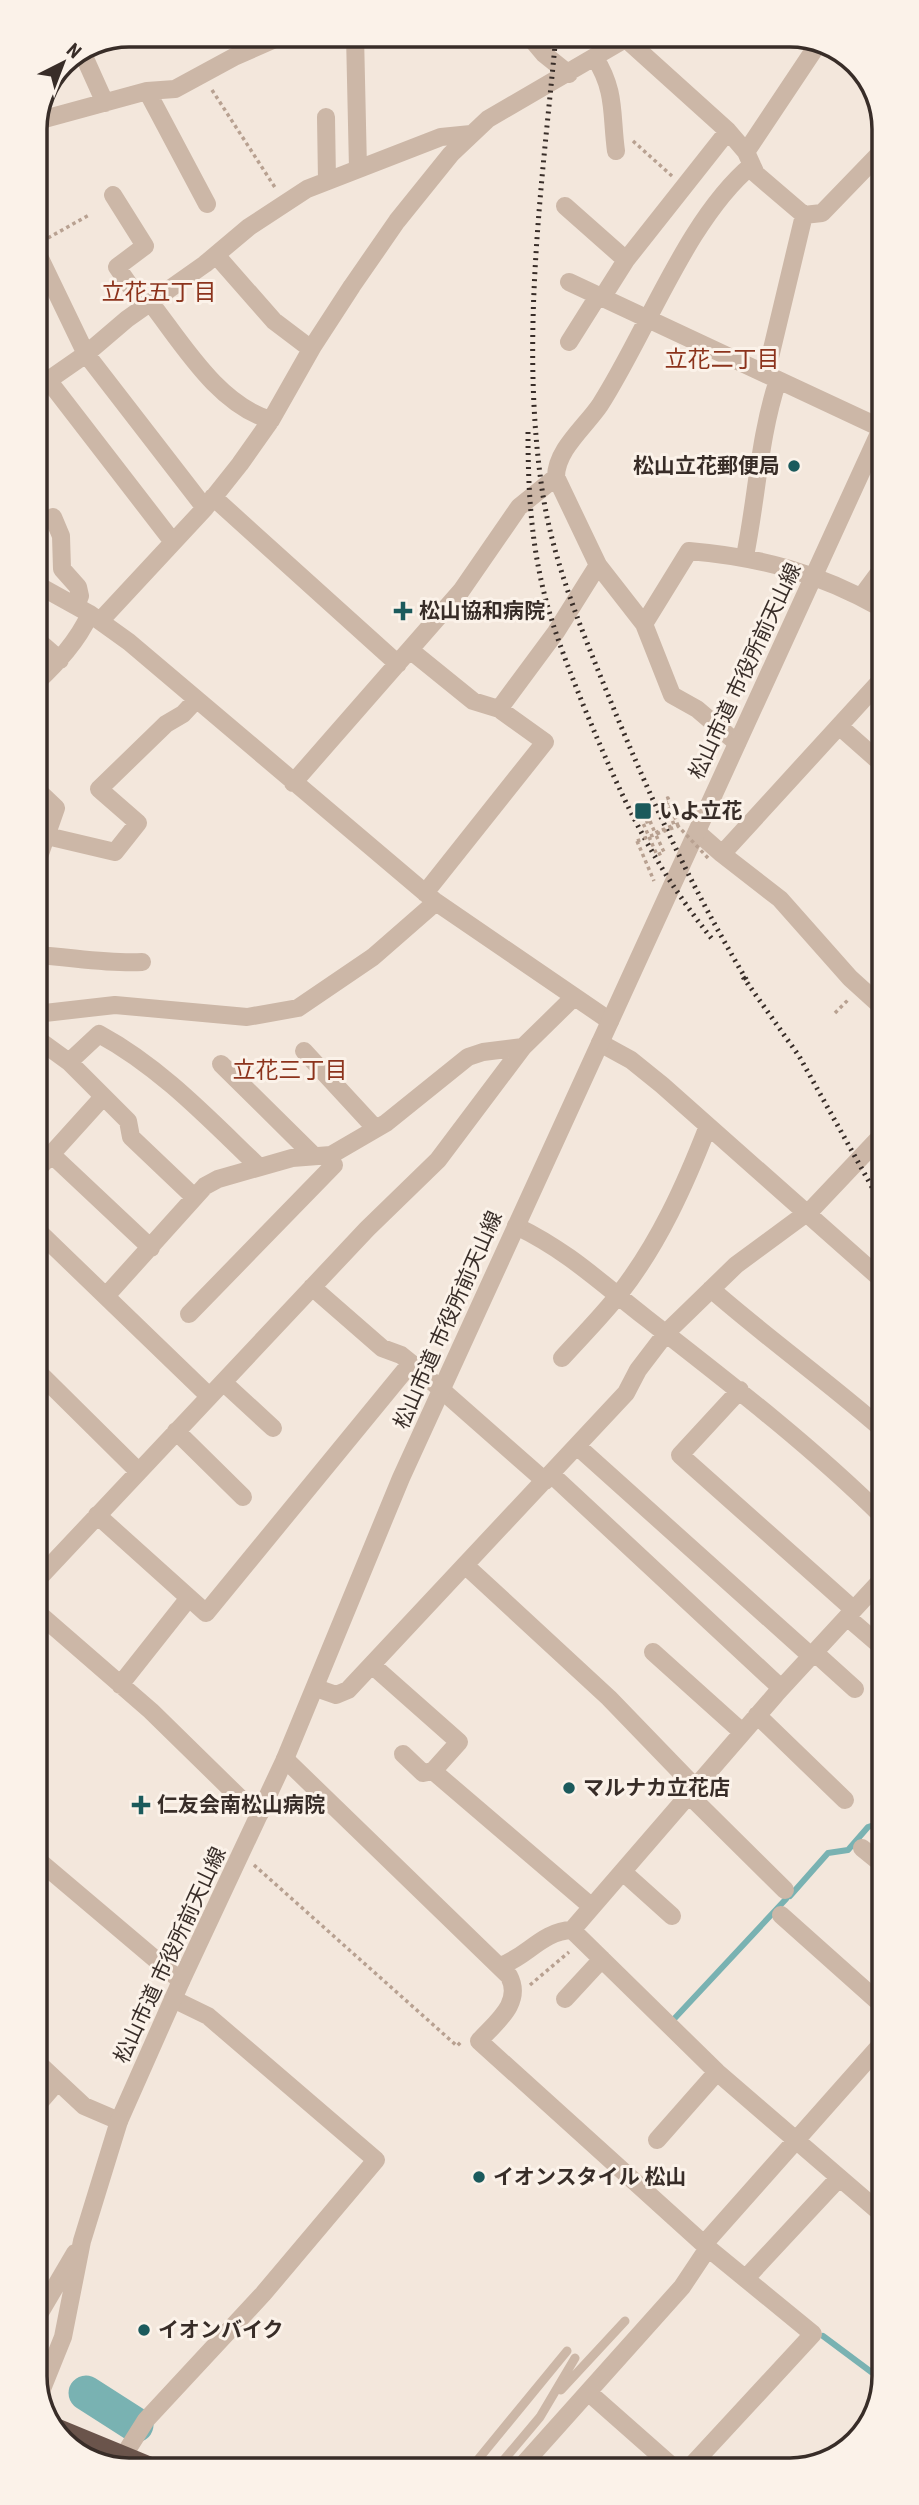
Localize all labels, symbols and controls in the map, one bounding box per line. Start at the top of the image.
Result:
north arrow [28,28,98,98]
text: N [62,38,86,63]
district label: 立花五丁目 [102,279,217,306]
district label: 立花二丁目 [665,346,780,373]
place label: 松山立花郵便局 [633,454,780,478]
marker: 松山立花郵便局 [786,458,802,474]
street label: 松山市道 市役所前天山線 [684,559,806,783]
place label: 松山協和病院 [419,599,545,623]
marker: 松山協和病院 [393,601,413,621]
place label: いよ立花 [659,799,743,823]
marker: いよ立花 [633,801,653,821]
district label: 立花三丁目 [233,1057,348,1084]
street label: 松山市道 市役所前天山線 [389,1207,507,1433]
place label: マルナカ立花店 [583,1776,730,1800]
marker: マルナカ立花店 [561,1780,577,1796]
place label: 仁友会南松山病院 [157,1793,325,1817]
marker: 仁友会南松山病院 [131,1795,151,1815]
street label: 松山市道 市役所前天山線 [109,1843,231,2067]
place label: イオンスタイル 松山 [493,2165,686,2189]
marker: イオンスタイル 松山 [471,2169,487,2185]
place label: イオンバイク [158,2318,284,2342]
marker: イオンバイク [136,2322,152,2338]

